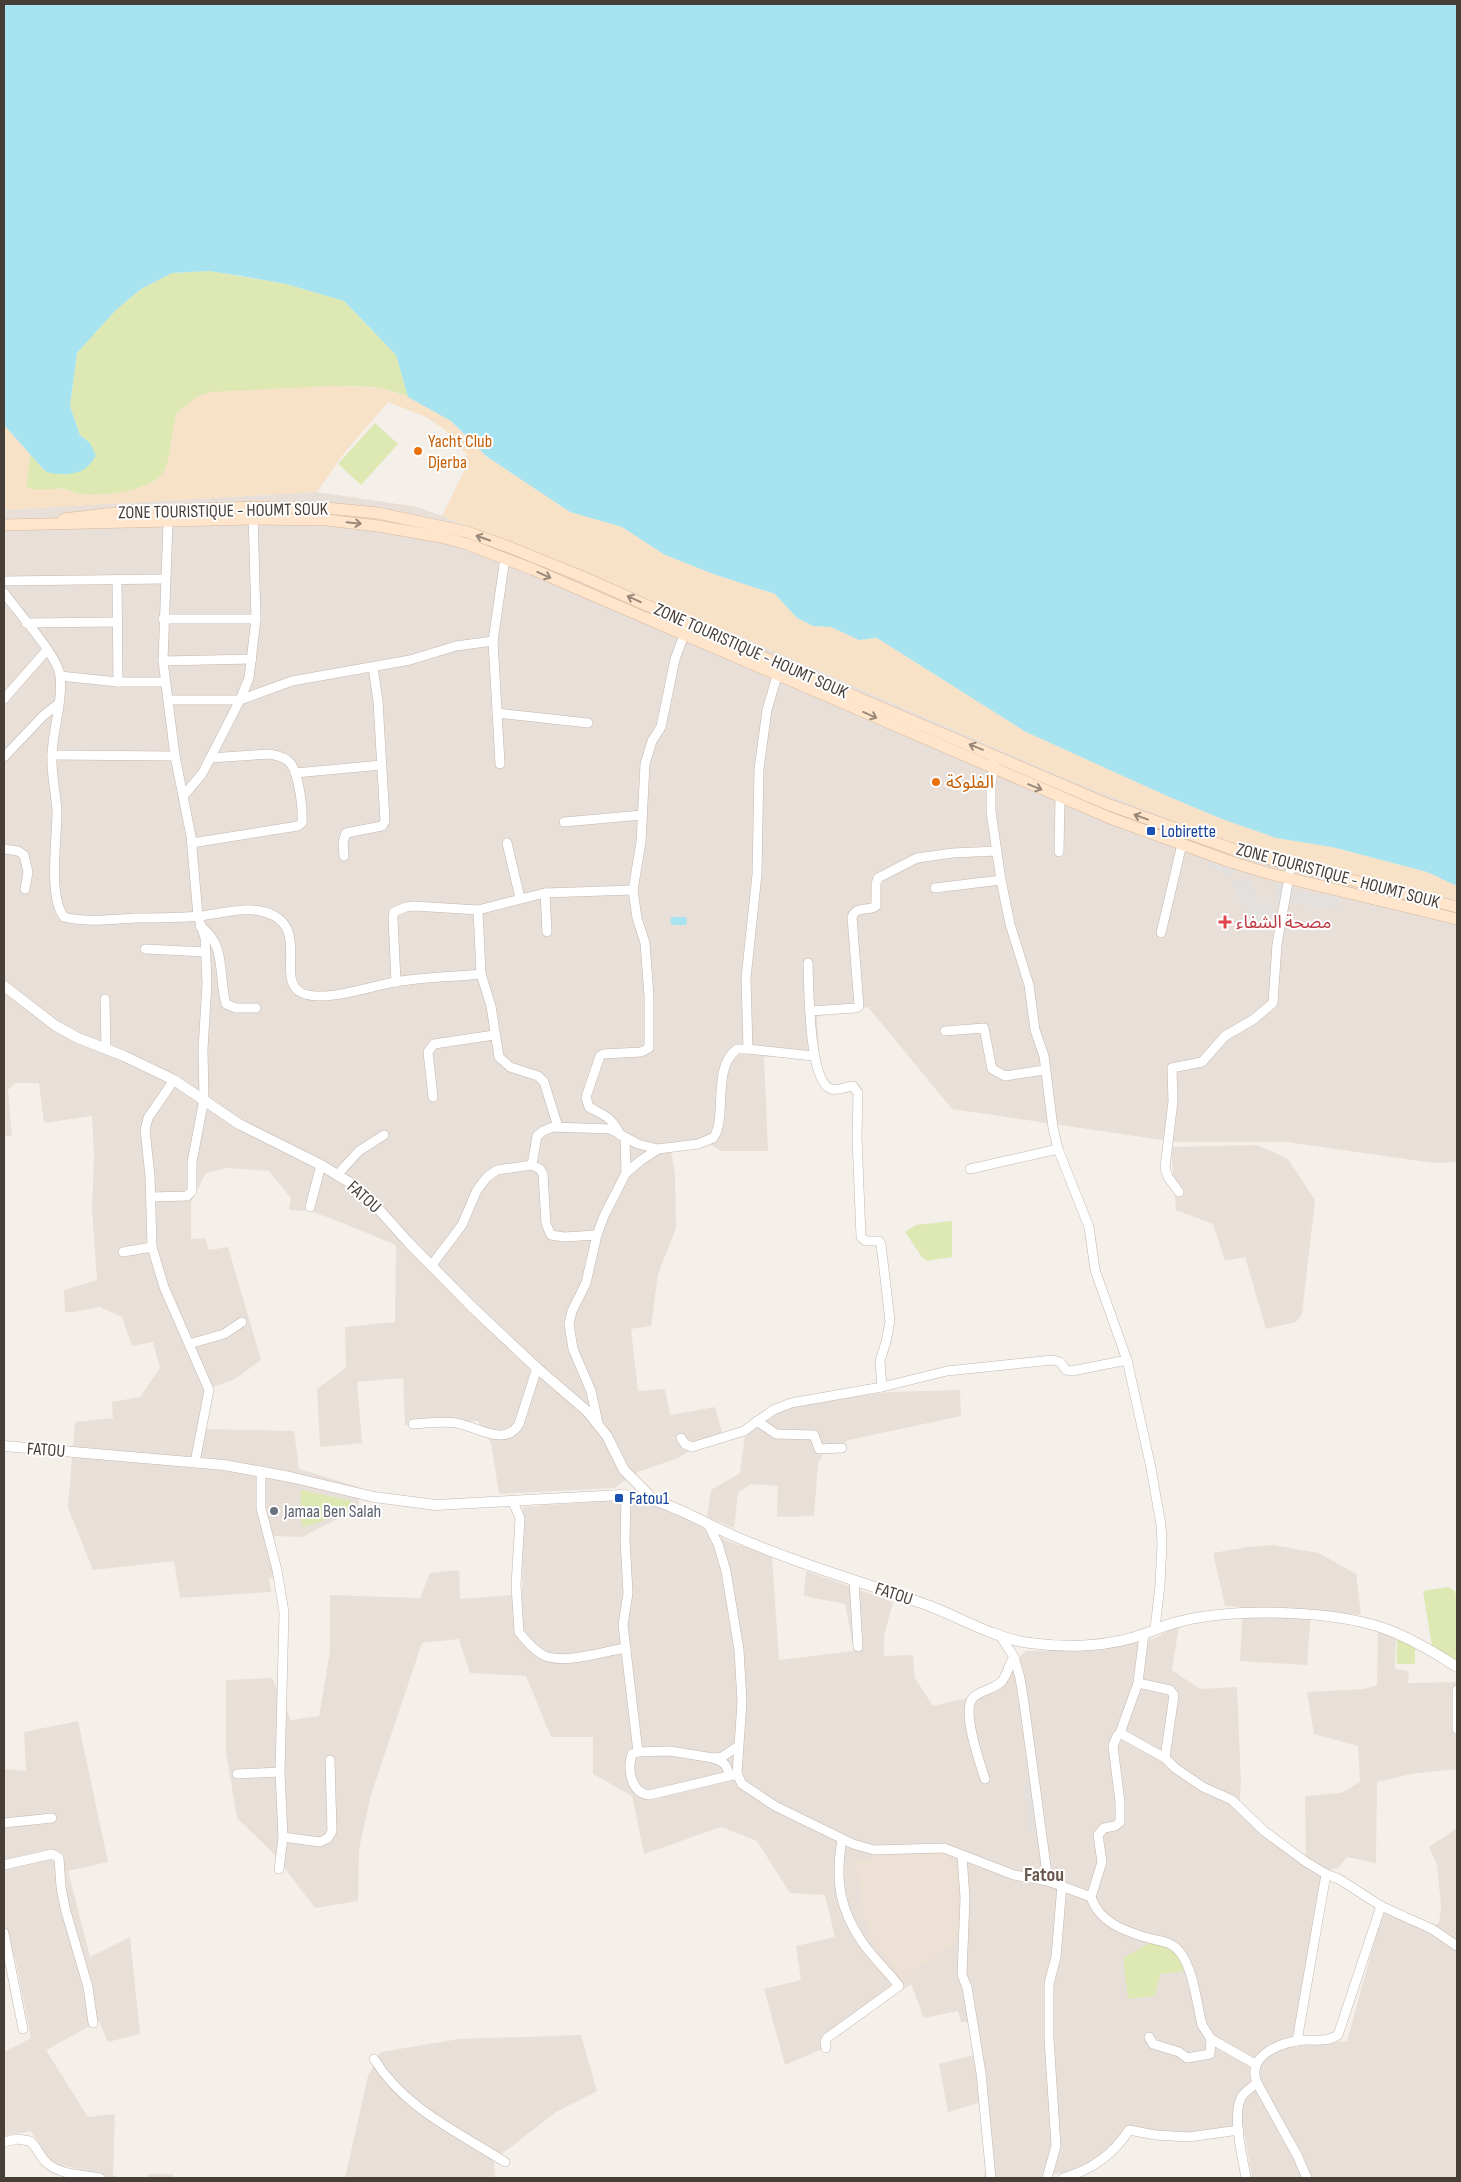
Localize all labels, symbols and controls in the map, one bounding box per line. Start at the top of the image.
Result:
place label: Yacht Club Djerba [428,431,492,473]
marker: Yacht Club Djerba [412,445,424,457]
street label: ZONE TOURISTIQUE - HOUMT SOUK [118,499,329,523]
one-way arrow [346,518,362,528]
one-way arrow [476,533,492,542]
one-way arrow [536,570,551,580]
one-way arrow [627,594,642,604]
street label: ZONE TOURISTIQUE - HOUMT SOUK [651,599,852,704]
one-way arrow [862,711,877,721]
one-way arrow [969,742,984,751]
place label: الفلوكة [946,772,994,793]
marker: الفلوكة [930,776,942,788]
one-way arrow [1027,783,1042,792]
one-way arrow [1134,812,1150,821]
place label: Lobirette [1161,821,1216,842]
marker: Lobirette [1145,825,1157,837]
street label: ZONE TOURISTIQUE - HOUMT SOUK [1234,839,1443,913]
place label: مصحة الشفاء [1236,912,1331,933]
marker: مصحة الشفاء [1218,915,1232,929]
street label: FATOU [343,1176,385,1218]
street label: FATOU [26,1438,66,1462]
place label: Fatou1 [629,1488,670,1509]
marker: Fatou1 [613,1492,625,1504]
place label: Jamaa Ben Salah [283,1501,381,1522]
marker: Jamaa Ben Salah [268,1505,280,1517]
street label: FATOU [872,1578,916,1610]
district label: Fatou [1024,1863,1064,1887]

